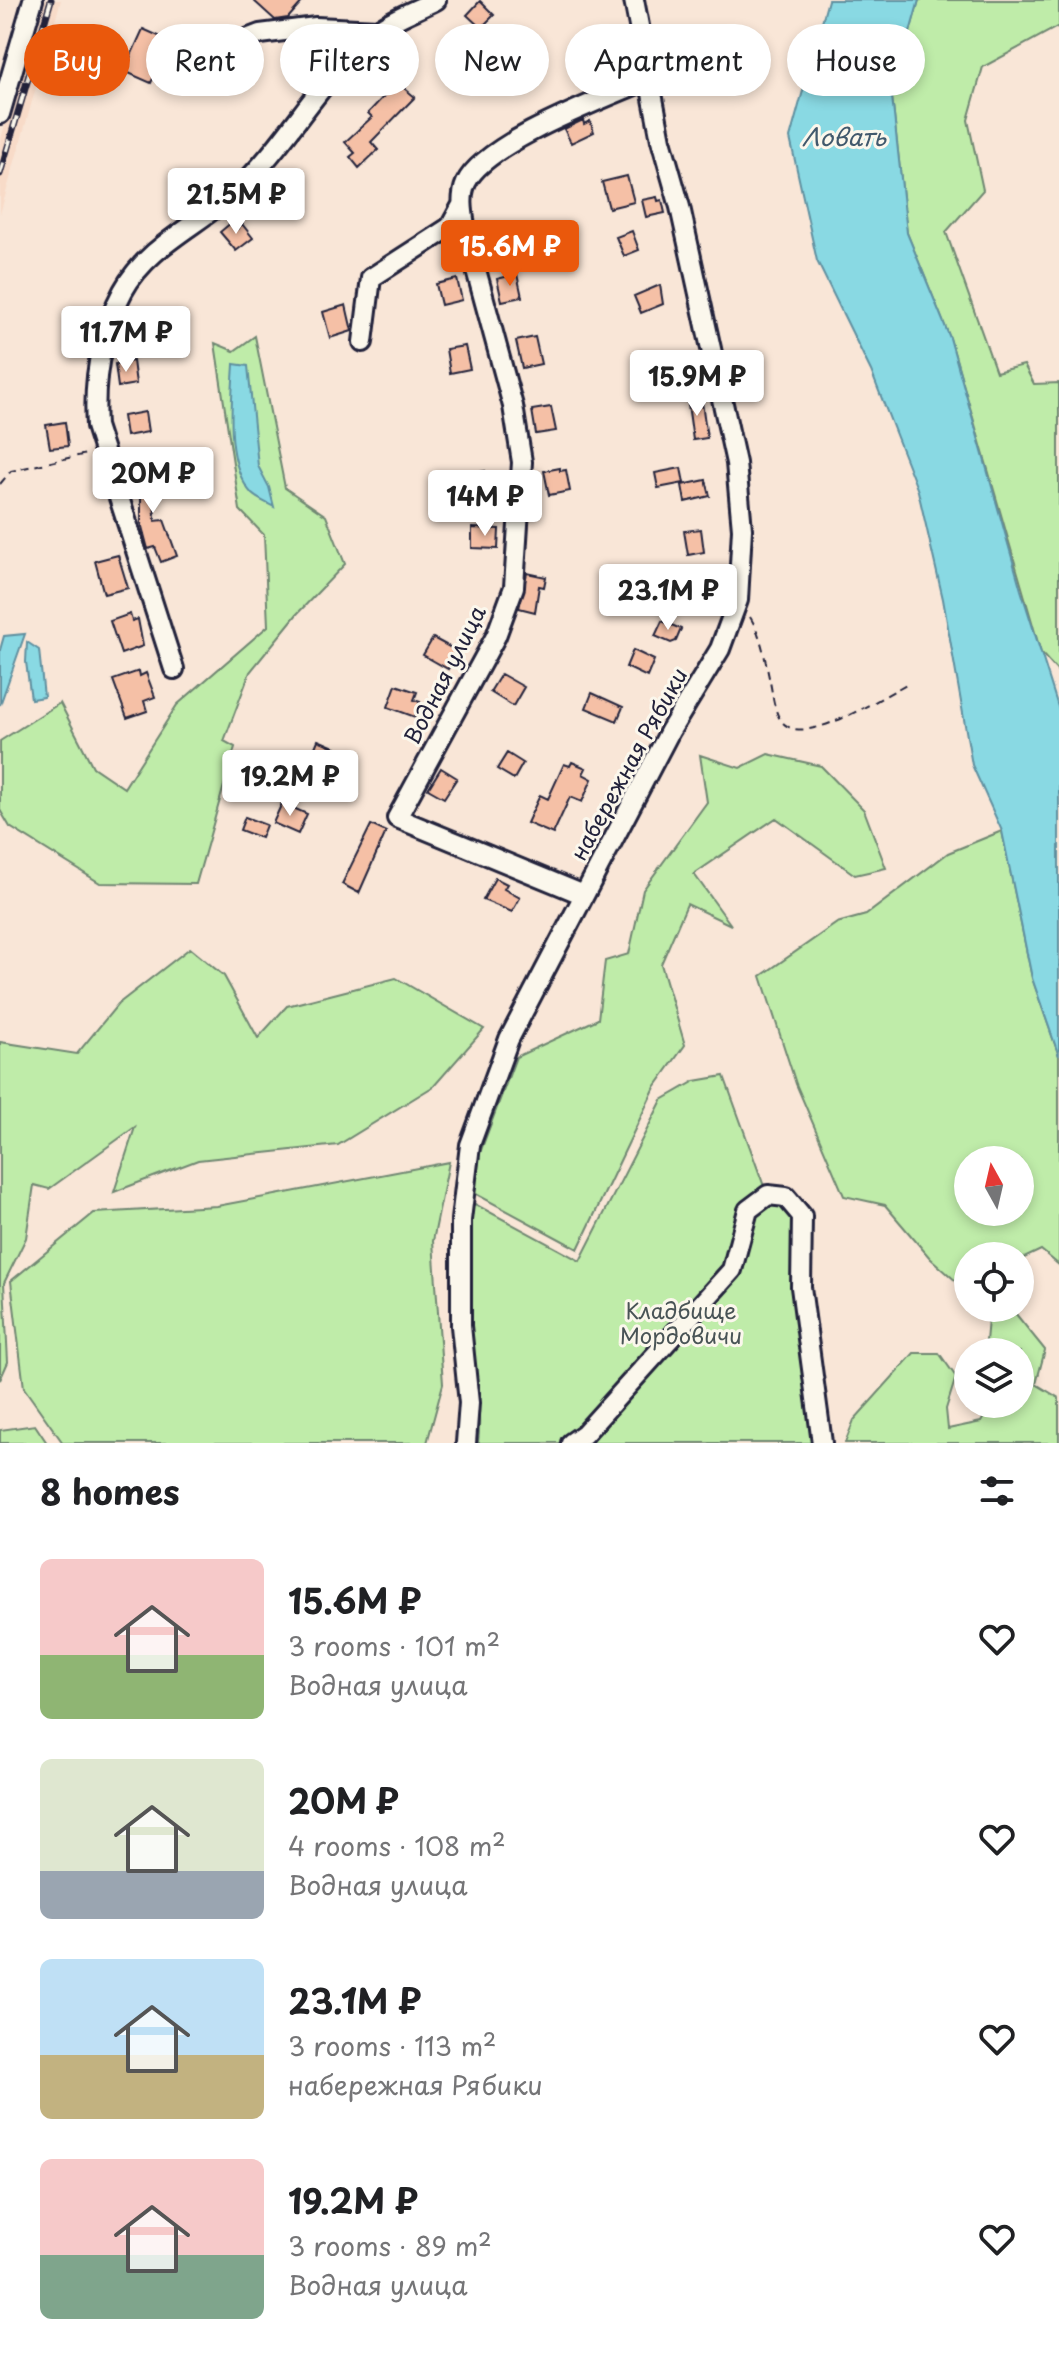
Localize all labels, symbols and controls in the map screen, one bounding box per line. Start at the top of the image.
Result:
chip: Buy [24,24,130,96]
chip: Rent [146,24,264,96]
chip: Filters [280,24,419,96]
chip: New [435,24,549,96]
chip: Apartment [565,24,771,96]
chip: House [787,24,925,96]
water label: Ловать [802,118,888,154]
pin: 21.5M ₽ [162,168,310,236]
text: 21.5M ₽ [186,174,286,213]
pin: 15.6M ₽ [436,220,584,288]
text: 15.6M ₽ [459,226,561,265]
pin: 11.7M ₽ [52,306,200,374]
text: 11.7M ₽ [79,312,173,351]
pin: 15.9M ₽ [623,350,771,418]
text: 15.9M ₽ [648,356,746,395]
pin: 20M ₽ [97,447,209,515]
text: 20M ₽ [111,453,195,492]
pin: 14M ₽ [429,470,541,538]
text: 14M ₽ [446,476,524,515]
pin: 23.1M ₽ [594,564,742,632]
text: 23.1M ₽ [617,570,719,609]
street label: Водная улица [394,599,493,750]
street label: набережная Рябики [561,661,694,866]
pin: 19.2M ₽ [216,750,364,818]
text: 19.2M ₽ [240,756,340,795]
north arrow [954,1146,1034,1226]
map controls [954,1146,1034,1418]
button: locate [954,1242,1034,1322]
park label: Кладбище Мордовичи [620,1293,742,1351]
button: layers [954,1338,1034,1418]
text: 8 homes [40,1465,180,1517]
icon: filters [975,1469,1019,1513]
text: 15.6M ₽ [288,1574,421,1626]
icon: home [104,1591,200,1687]
icon: heart [975,1617,1019,1661]
text: 3 rooms · 101 m² [288,1626,500,1665]
text: Водная улица [288,1665,468,1704]
text: 20M ₽ [288,1774,399,1826]
icon: home [104,1791,200,1887]
icon: heart [975,1817,1019,1861]
text: 4 rooms · 108 m² [288,1826,506,1865]
text: Водная улица [288,1865,468,1904]
text: 23.1M ₽ [288,1974,421,2026]
icon: home [104,1991,200,2087]
icon: heart [975,2017,1019,2061]
text: 3 rooms · 113 m² [288,2026,496,2065]
text: набережная Рябики [288,2065,543,2104]
text: 19.2M ₽ [288,2174,418,2226]
icon: home [104,2191,200,2287]
icon: heart [975,2217,1019,2261]
text: 3 rooms · 89 m² [288,2226,492,2265]
text: Водная улица [288,2265,468,2304]

